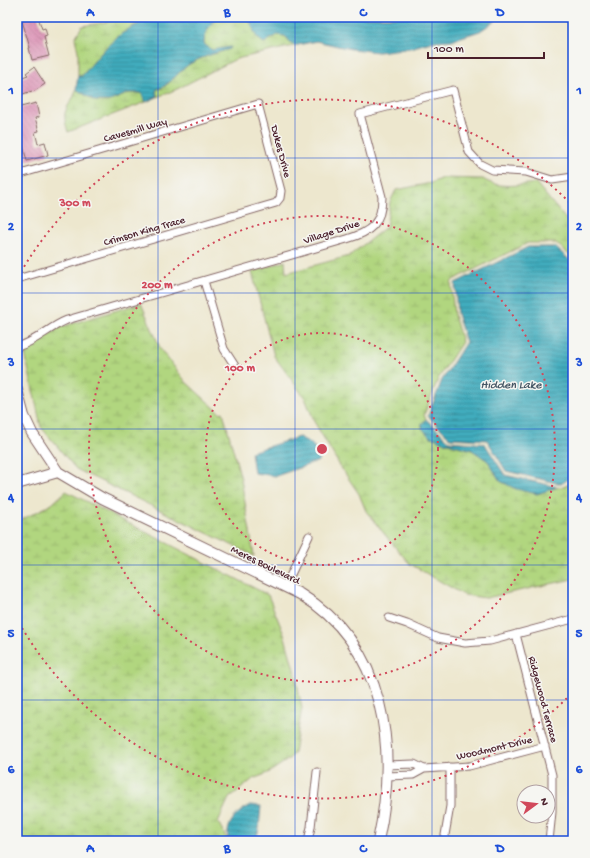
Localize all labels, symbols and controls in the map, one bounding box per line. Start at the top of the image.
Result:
text: A [85,6,95,21]
text: B [223,6,232,21]
text: C [358,6,368,21]
text: D [495,6,505,21]
scale bar [428,34,544,60]
text: 100 m [433,43,464,57]
text: 1 [7,84,14,99]
text: 1 [575,84,582,99]
street label: Cavesmill Way [103,116,169,146]
street label: Dukes Drive [267,123,293,179]
text: 300 m [58,197,91,211]
street label: Crimson King Trace [103,215,187,249]
street label: Village Drive [301,218,361,248]
text: 2 [8,220,15,235]
text: 2 [576,220,583,235]
text: 200 m [142,279,173,293]
text: 3 [7,356,15,371]
text: 3 [575,356,583,371]
text: 100 m [224,362,255,376]
water label: Hidden Lake [481,379,542,393]
centre of rings [315,442,329,456]
text: 4 [7,491,15,506]
text: 4 [575,491,583,506]
street label: Meres Boulevard [229,544,303,588]
text: 5 [8,627,15,642]
text: 5 [576,627,583,642]
street label: Ridgewood Terrace [525,655,559,744]
street label: Woodmont Drive [456,734,534,763]
text: 6 [8,763,15,778]
text: 6 [576,763,583,778]
north arrow [516,784,556,824]
text: N [537,797,550,807]
text: A [85,842,95,857]
text: B [223,842,232,857]
text: C [358,842,368,857]
text: D [495,842,505,857]

